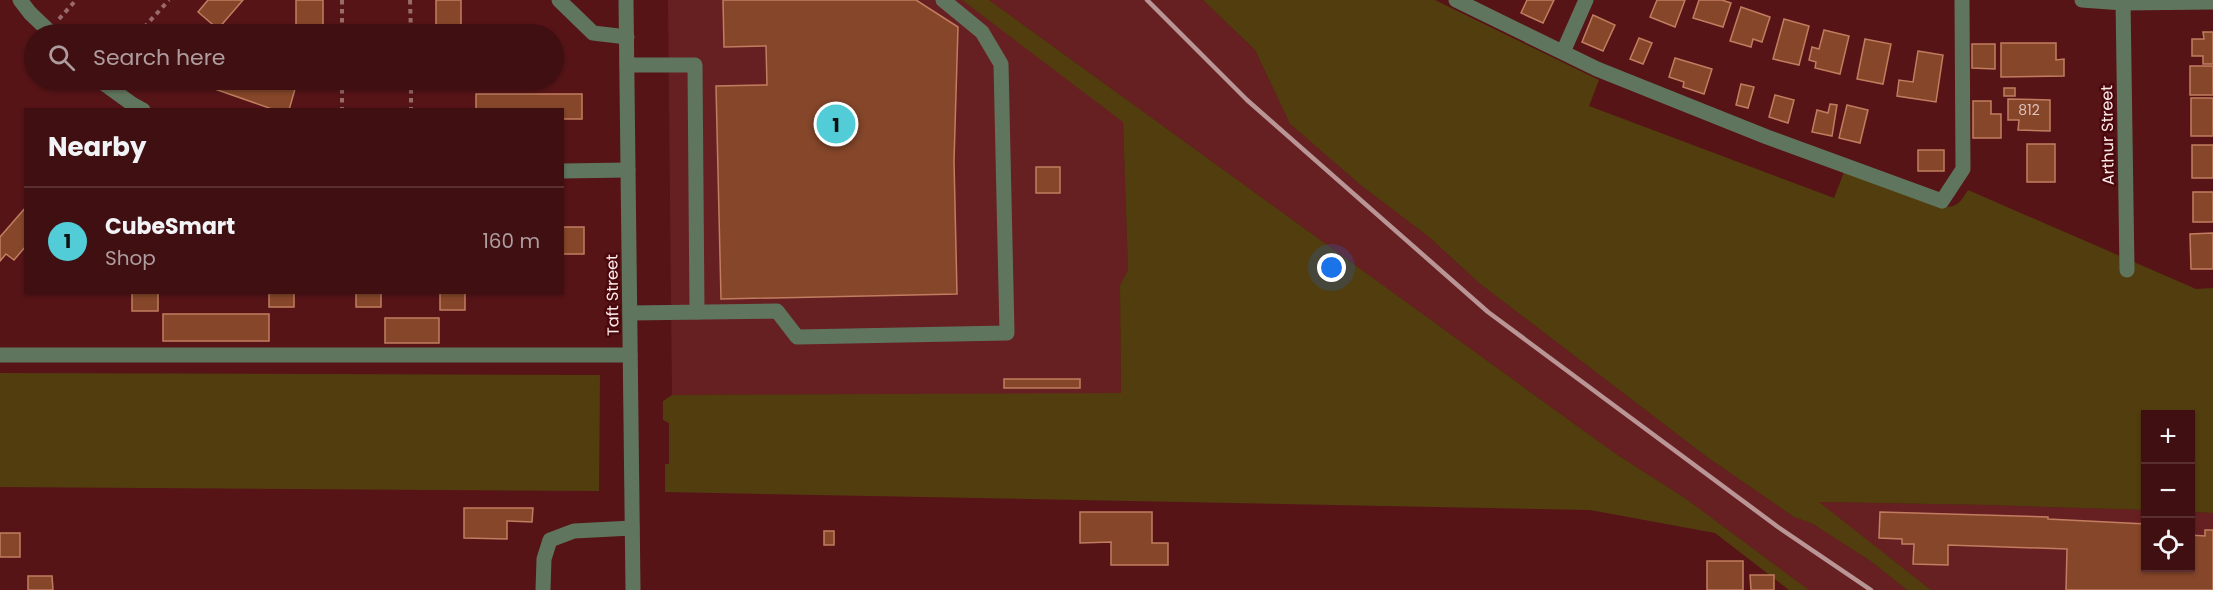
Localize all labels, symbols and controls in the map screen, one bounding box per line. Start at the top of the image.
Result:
search box [24,24,564,90]
icon: search [45,41,78,74]
text: Search here [93,42,226,73]
street label: Arthur Street [2095,85,2120,185]
house number: 812 [2018,100,2040,120]
pin: 1 [816,102,856,146]
text: Nearby [48,129,146,165]
text: CubeSmart [105,211,235,242]
text: 1 [64,227,71,255]
text: 160 m [482,227,540,255]
text: Shop [105,244,156,272]
your location [1317,253,1346,282]
street label: Taft Street [600,254,625,336]
map controls [2141,410,2195,572]
button: + [2141,410,2195,464]
button: − [2141,464,2195,518]
button: locate [2141,518,2195,572]

